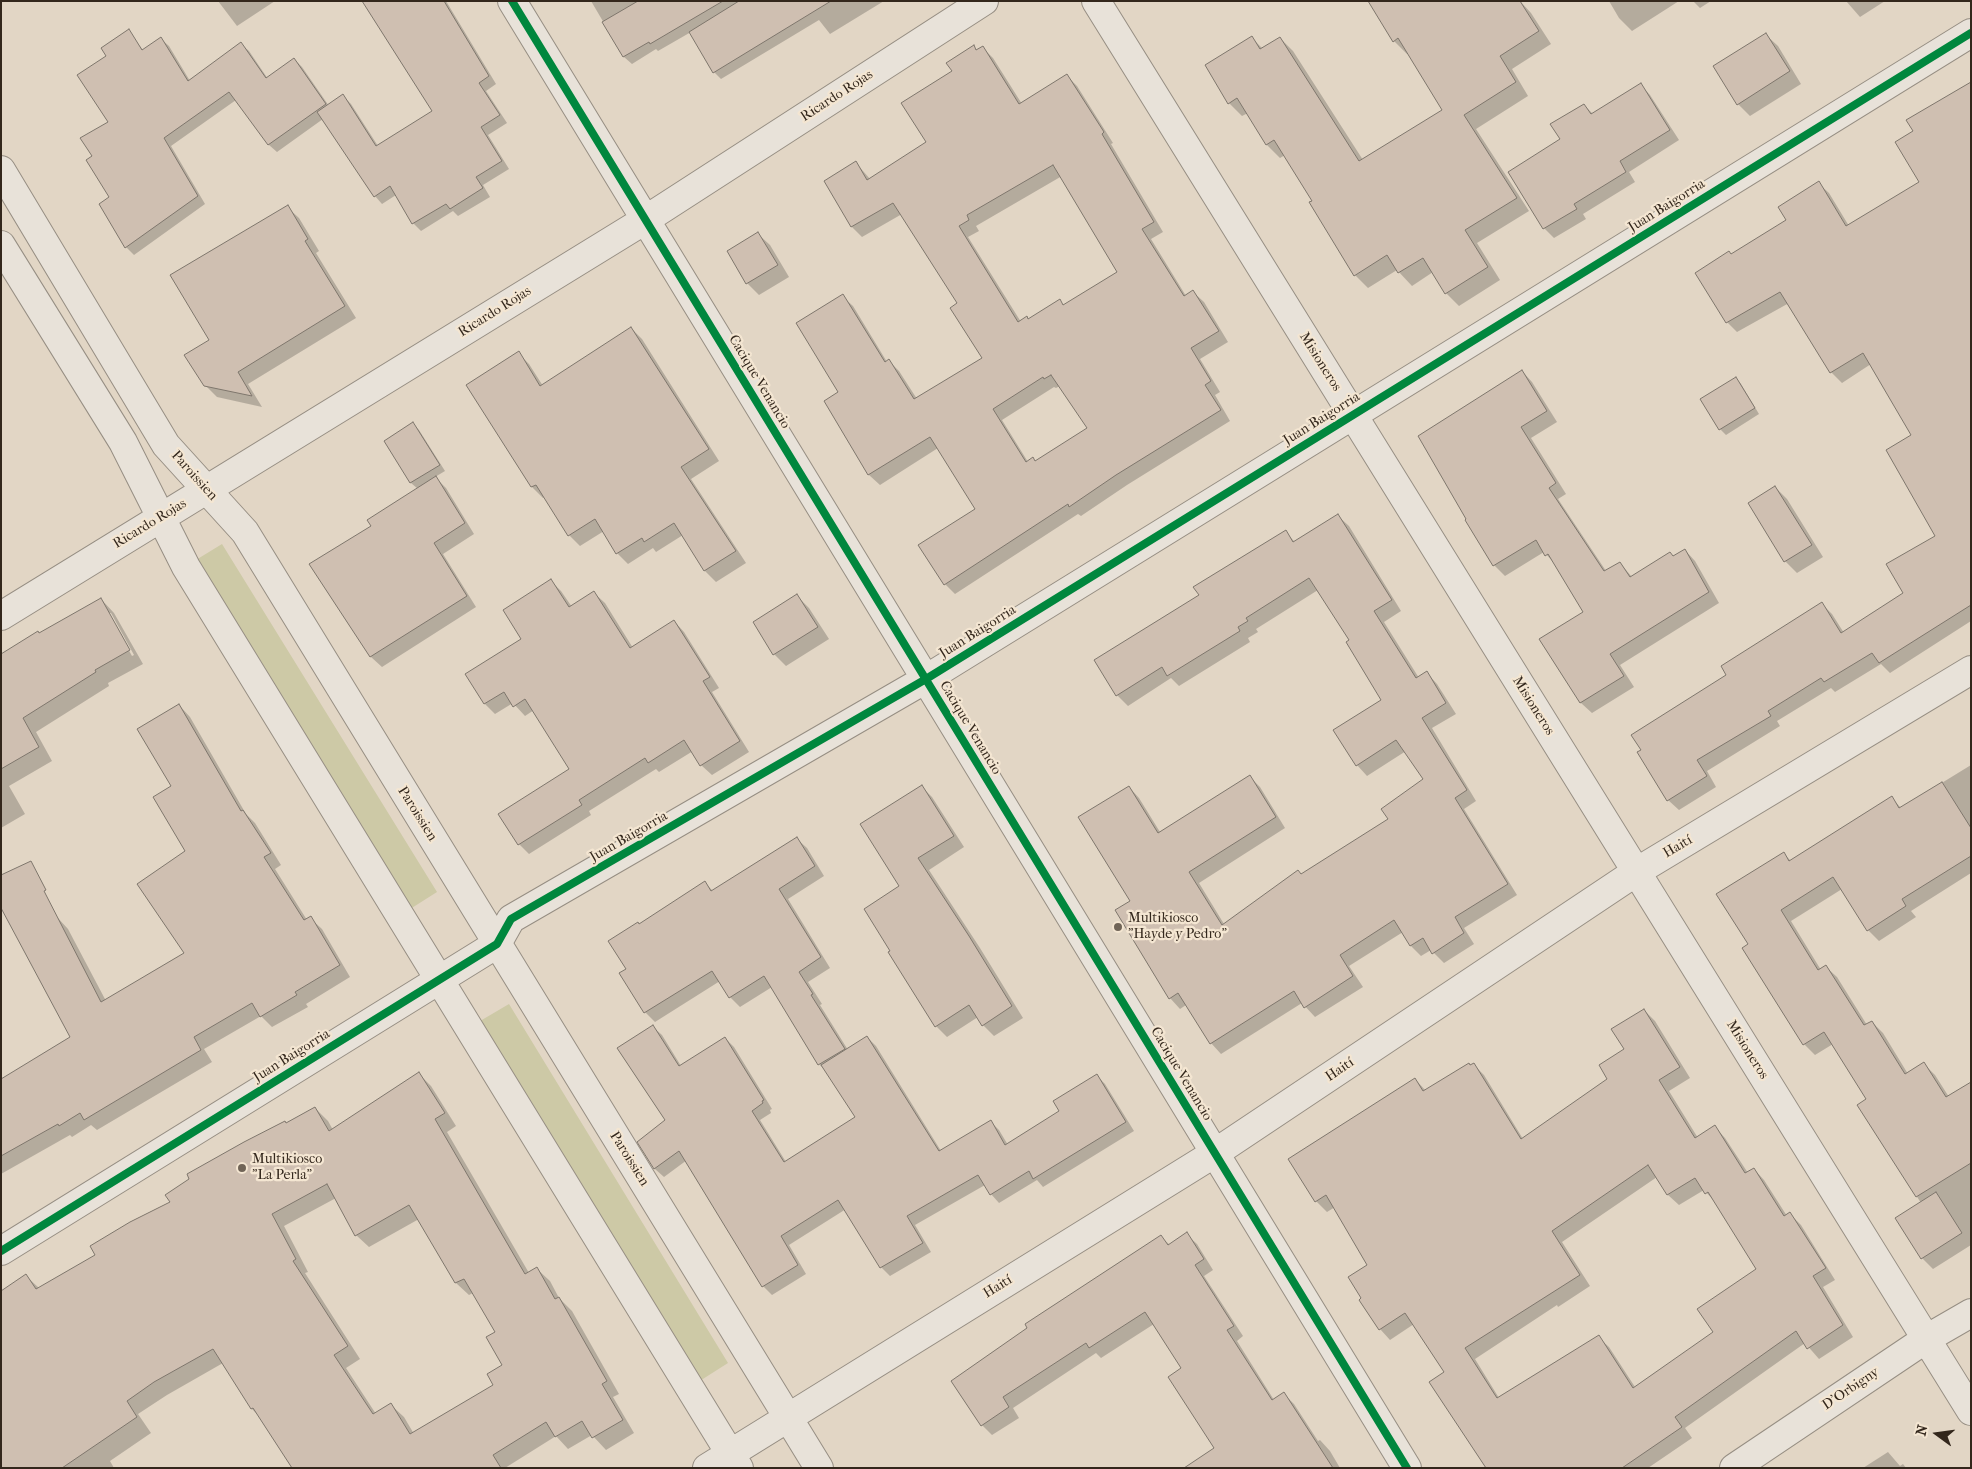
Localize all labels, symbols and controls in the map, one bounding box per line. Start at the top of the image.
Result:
street label: Ricardo Rojas [798,66,876,126]
street label: Juan Baigorria [1626,176,1708,236]
street label: Ricardo Rojas [456,283,534,341]
street label: Misioneros [1295,329,1345,395]
street label: Cacique Venancio [724,332,794,432]
street label: Juan Baigorria [1281,389,1363,449]
street label: Paroissien [167,448,221,504]
street label: Ricardo Rojas [110,496,190,552]
street label: Juan Baigorria [937,602,1019,662]
street label: Misioneros [1508,673,1558,739]
street label: Cacique Venancio [935,678,1005,778]
street label: Paroissien [394,784,440,844]
street label: Juan Baigorria [587,808,671,866]
street label: Haití [1661,832,1695,862]
place label: Multikiosco "Hayde y Pedro" [1128,911,1227,944]
marker: Multikiosco "Hayde y Pedro" [1112,921,1124,933]
street label: Misioneros [1722,1017,1772,1083]
street label: Cacique Venancio [1146,1024,1216,1124]
street label: Juan Baigorria [251,1026,333,1086]
street label: Haití [1323,1054,1357,1086]
street label: Paroissien [606,1129,652,1189]
place label: Multikiosco "La Perla" [252,1152,322,1184]
marker: Multikiosco "La Perla" [236,1162,248,1174]
street label: Haití [981,1272,1015,1302]
street label: D'Orbigny [1819,1364,1883,1414]
north arrow [1912,1409,1962,1459]
text: N [1912,1423,1931,1437]

